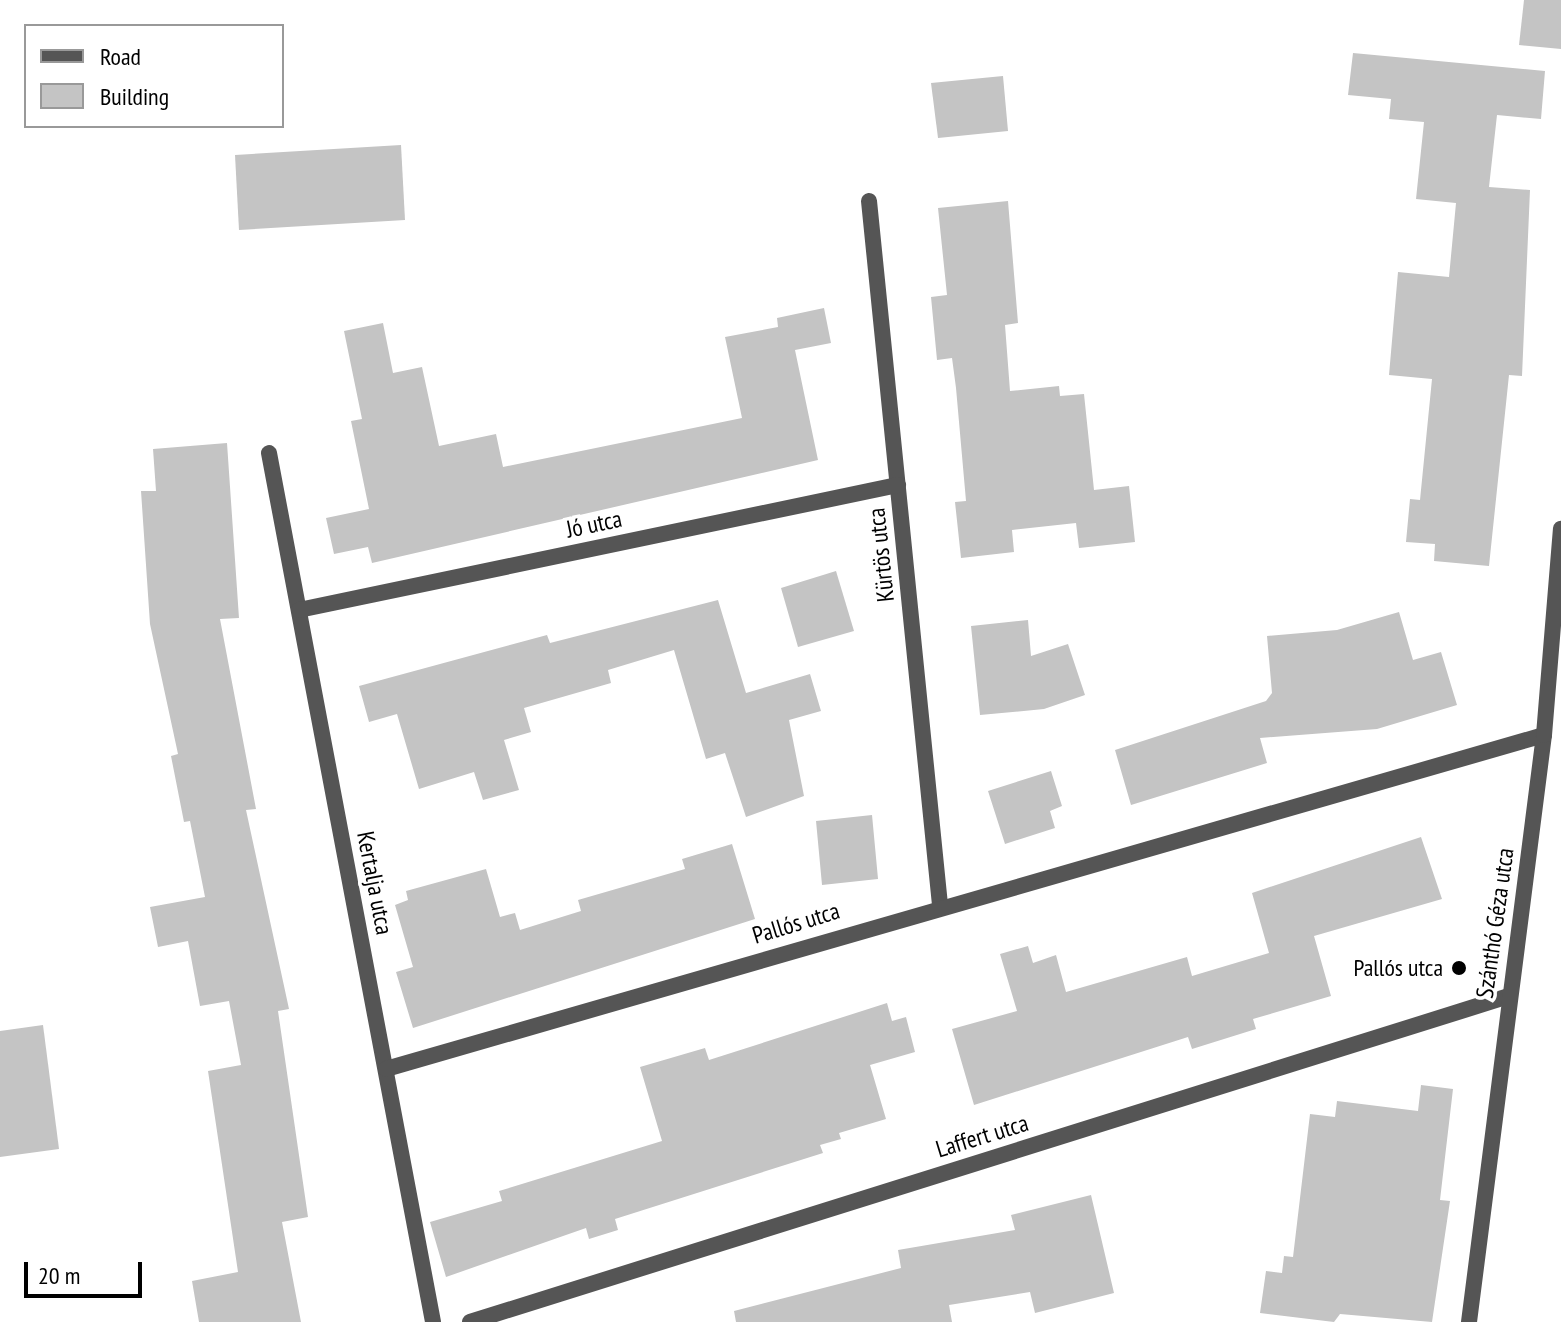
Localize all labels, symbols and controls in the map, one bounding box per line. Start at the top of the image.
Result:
legend [24,24,284,128]
text: Road [100,41,141,72]
text: Building [100,81,169,112]
street label: Jó utca [564,504,624,544]
street label: Kürtös utca [862,507,900,603]
street label: Kertalja utca [351,829,399,937]
street label: Szánthó Géza utca [1470,846,1520,1000]
street label: Pallós utca [749,896,843,950]
place label: Pallós utca [1354,954,1443,982]
marker: Pallós utca [1450,959,1468,977]
street label: Laffert utca [932,1108,1032,1164]
scale bar [28,1246,146,1296]
text: 20 m [38,1260,80,1291]

